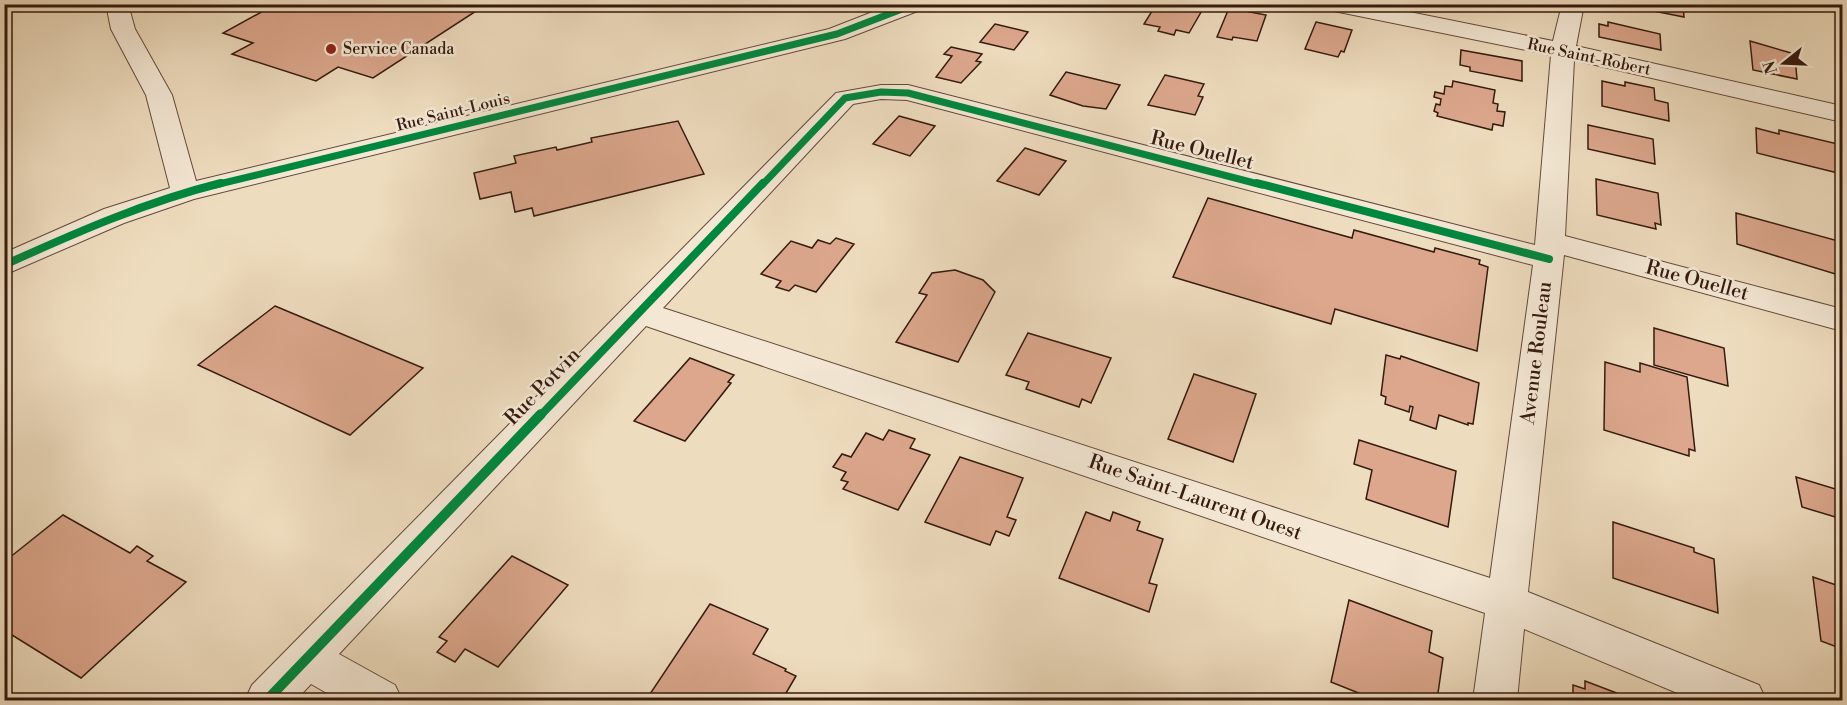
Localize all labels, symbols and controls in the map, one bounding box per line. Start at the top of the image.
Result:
north arrow [1754,33,1814,93]
street label: Rue Saint-Robert [1525,34,1653,80]
place label: Service Canada [343,39,455,59]
marker: Service Canada [324,42,338,56]
text: N [1759,58,1782,76]
street label: Rue Saint-Louis [394,88,512,136]
street label: Rue Ouellet [1148,126,1256,176]
street label: Rue Ouellet [1643,255,1751,307]
street label: Avenue Rouleau [1516,279,1558,427]
street label: Rue Potvin [500,343,586,431]
street label: Rue Saint-Laurent Ouest [1085,450,1305,546]

